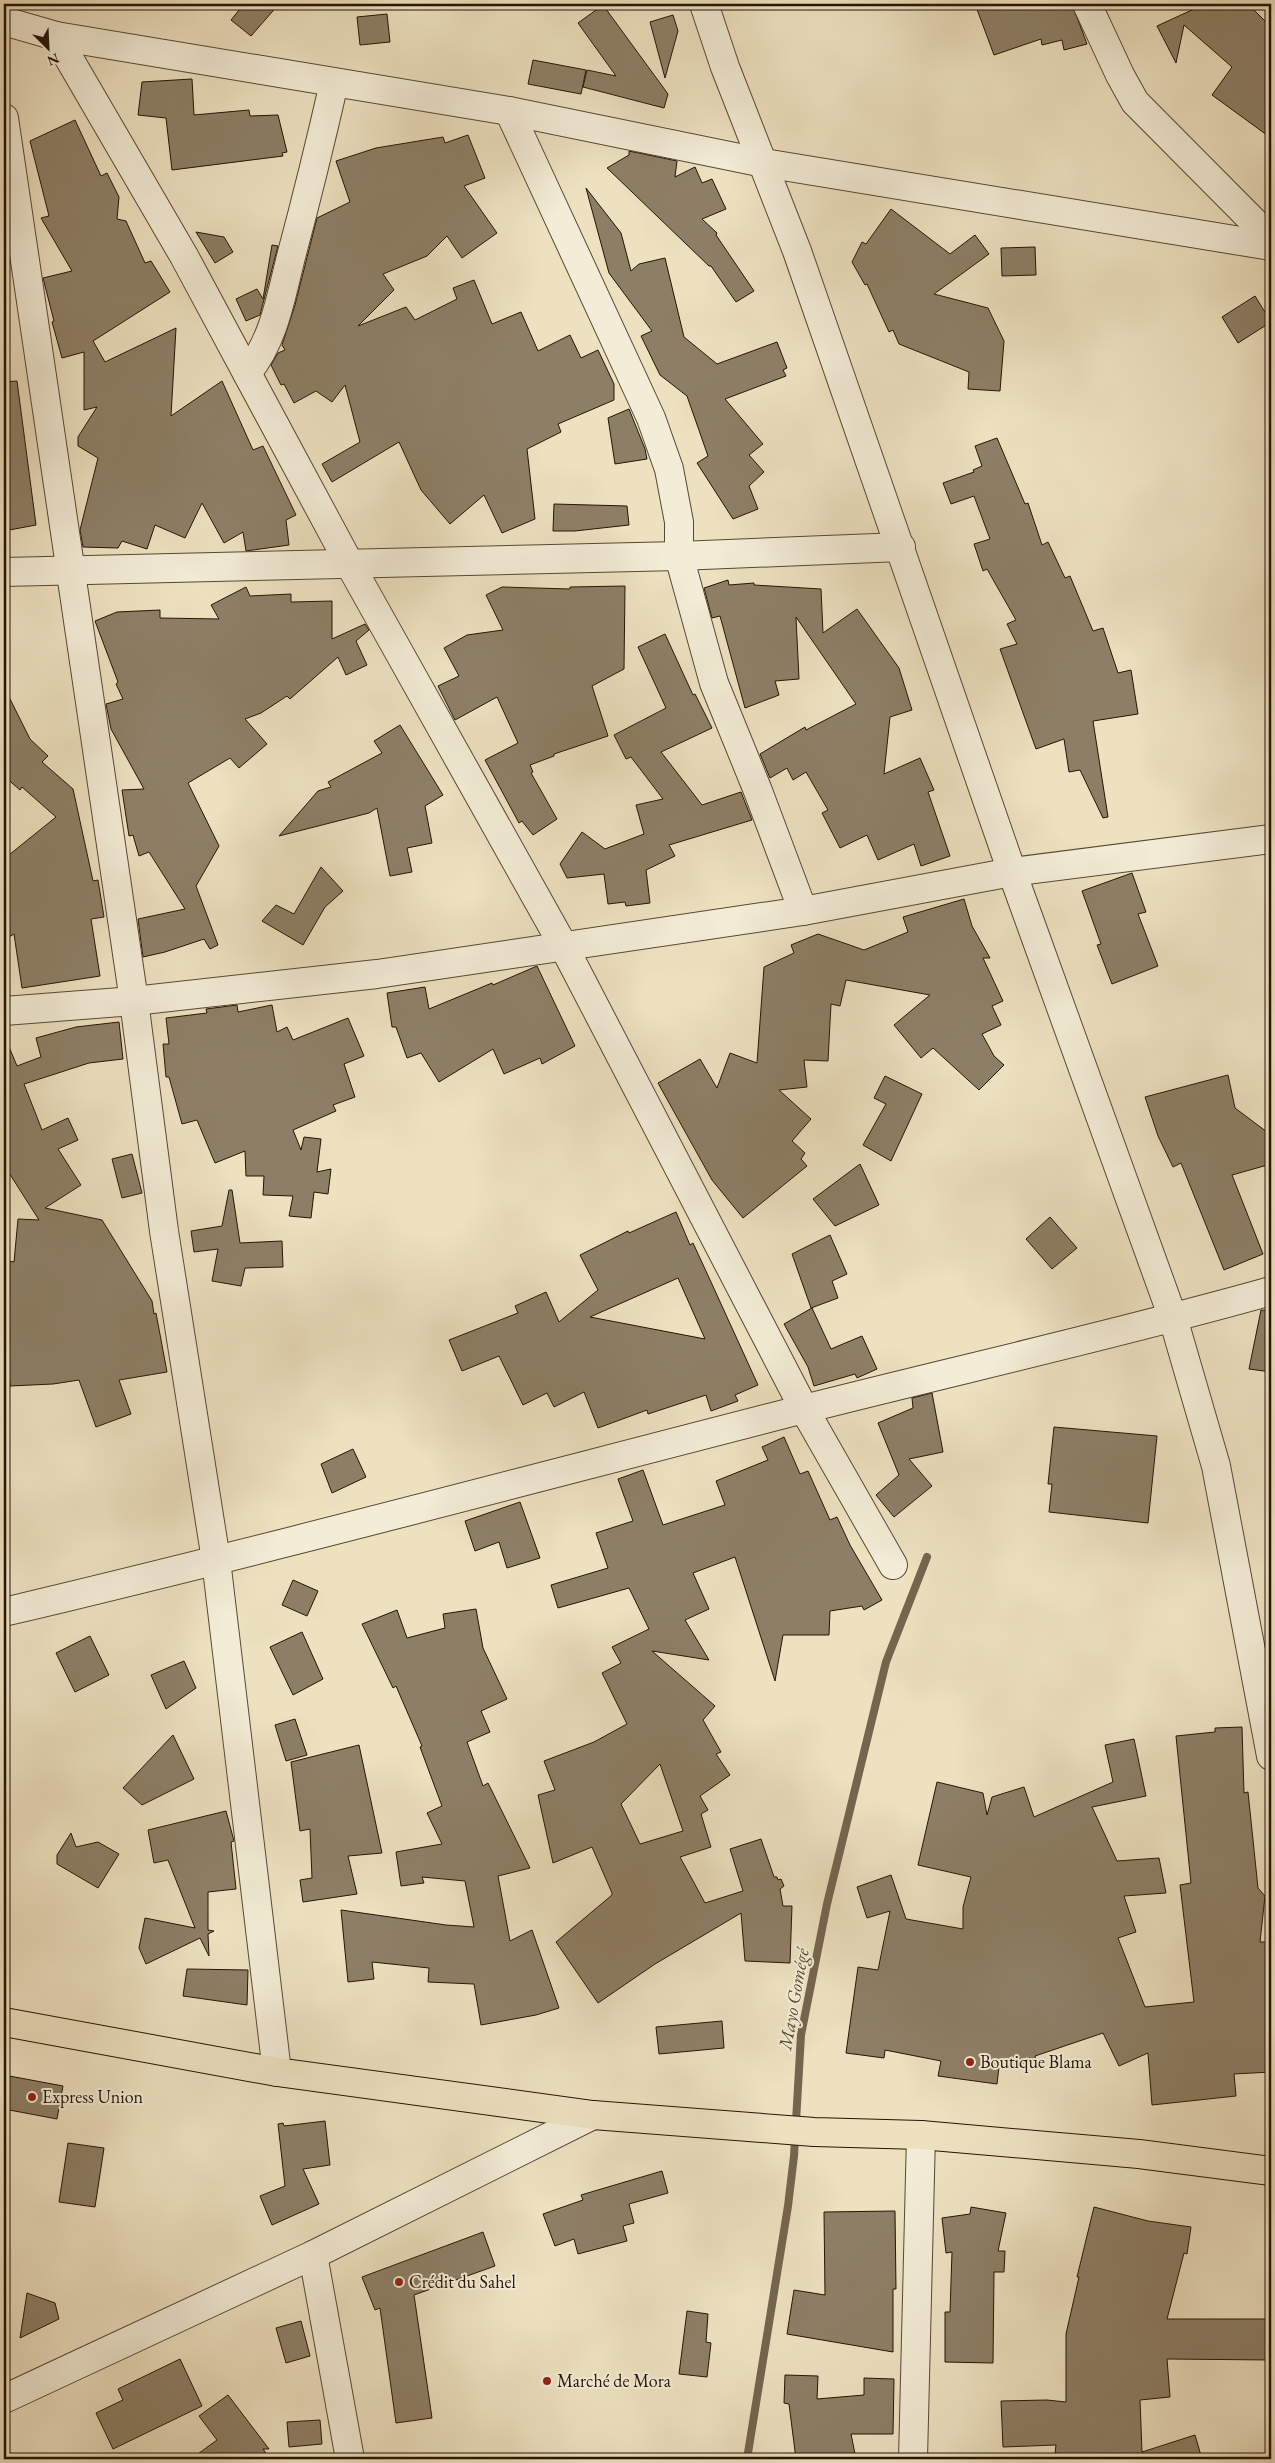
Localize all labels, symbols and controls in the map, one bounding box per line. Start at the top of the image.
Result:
north arrow [22,22,72,72]
text: N [44,49,62,71]
water label: Mayo Gomégé [772,1945,815,2053]
place label: Boutique Blama [980,2050,1093,2073]
marker: Boutique Blama [964,2056,976,2068]
place label: Express Union [42,2085,144,2108]
marker: Express Union [26,2091,38,2103]
place label: Crédit du Sahel [409,2270,516,2293]
marker: Crédit du Sahel [393,2276,405,2288]
place label: Marché de Mora [557,2369,672,2392]
marker: Marché de Mora [541,2375,553,2387]

